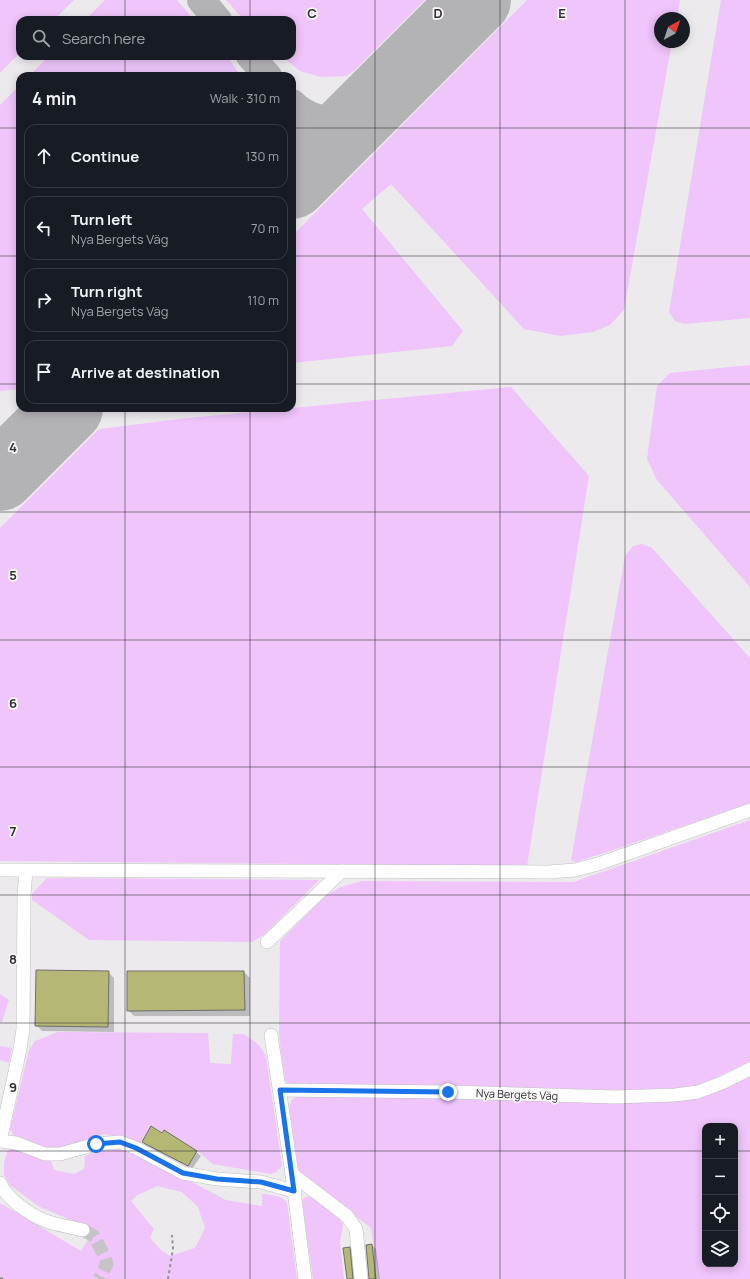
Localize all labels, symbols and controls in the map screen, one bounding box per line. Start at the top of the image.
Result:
text: C [307,4,317,22]
text: D [433,4,443,22]
text: E [558,4,566,22]
north arrow [654,12,690,48]
search box [16,16,296,60]
icon: search [30,27,52,49]
text: Search here [62,28,145,49]
text: 4 min [32,87,76,110]
text: Walk · 310 m [210,89,280,107]
icon: ahead [33,145,55,167]
text: Continue [71,146,139,167]
text: 130 m [245,147,279,165]
text: Turn left [71,209,133,230]
icon: left [33,217,55,239]
text: 70 m [251,219,279,237]
text: Nya Bergets Väg [71,230,168,248]
text: Turn right [71,281,142,302]
icon: right [33,289,55,311]
text: 110 m [247,291,279,309]
text: Nya Bergets Väg [71,302,168,320]
icon: arrive [33,361,55,383]
text: Arrive at destination [71,362,220,383]
text: 4 [9,438,17,456]
text: 5 [9,566,17,584]
text: 6 [9,694,17,712]
text: 7 [10,822,17,840]
text: 8 [9,950,17,968]
text: 9 [9,1078,17,1096]
route end [439,1083,457,1101]
street label: Nya Bergets Väg [476,1085,558,1103]
map controls [702,1123,738,1267]
button: + [702,1123,738,1159]
route start [87,1135,105,1153]
button: − [702,1159,738,1195]
button: locate [702,1195,738,1231]
button: layers [702,1231,738,1267]

